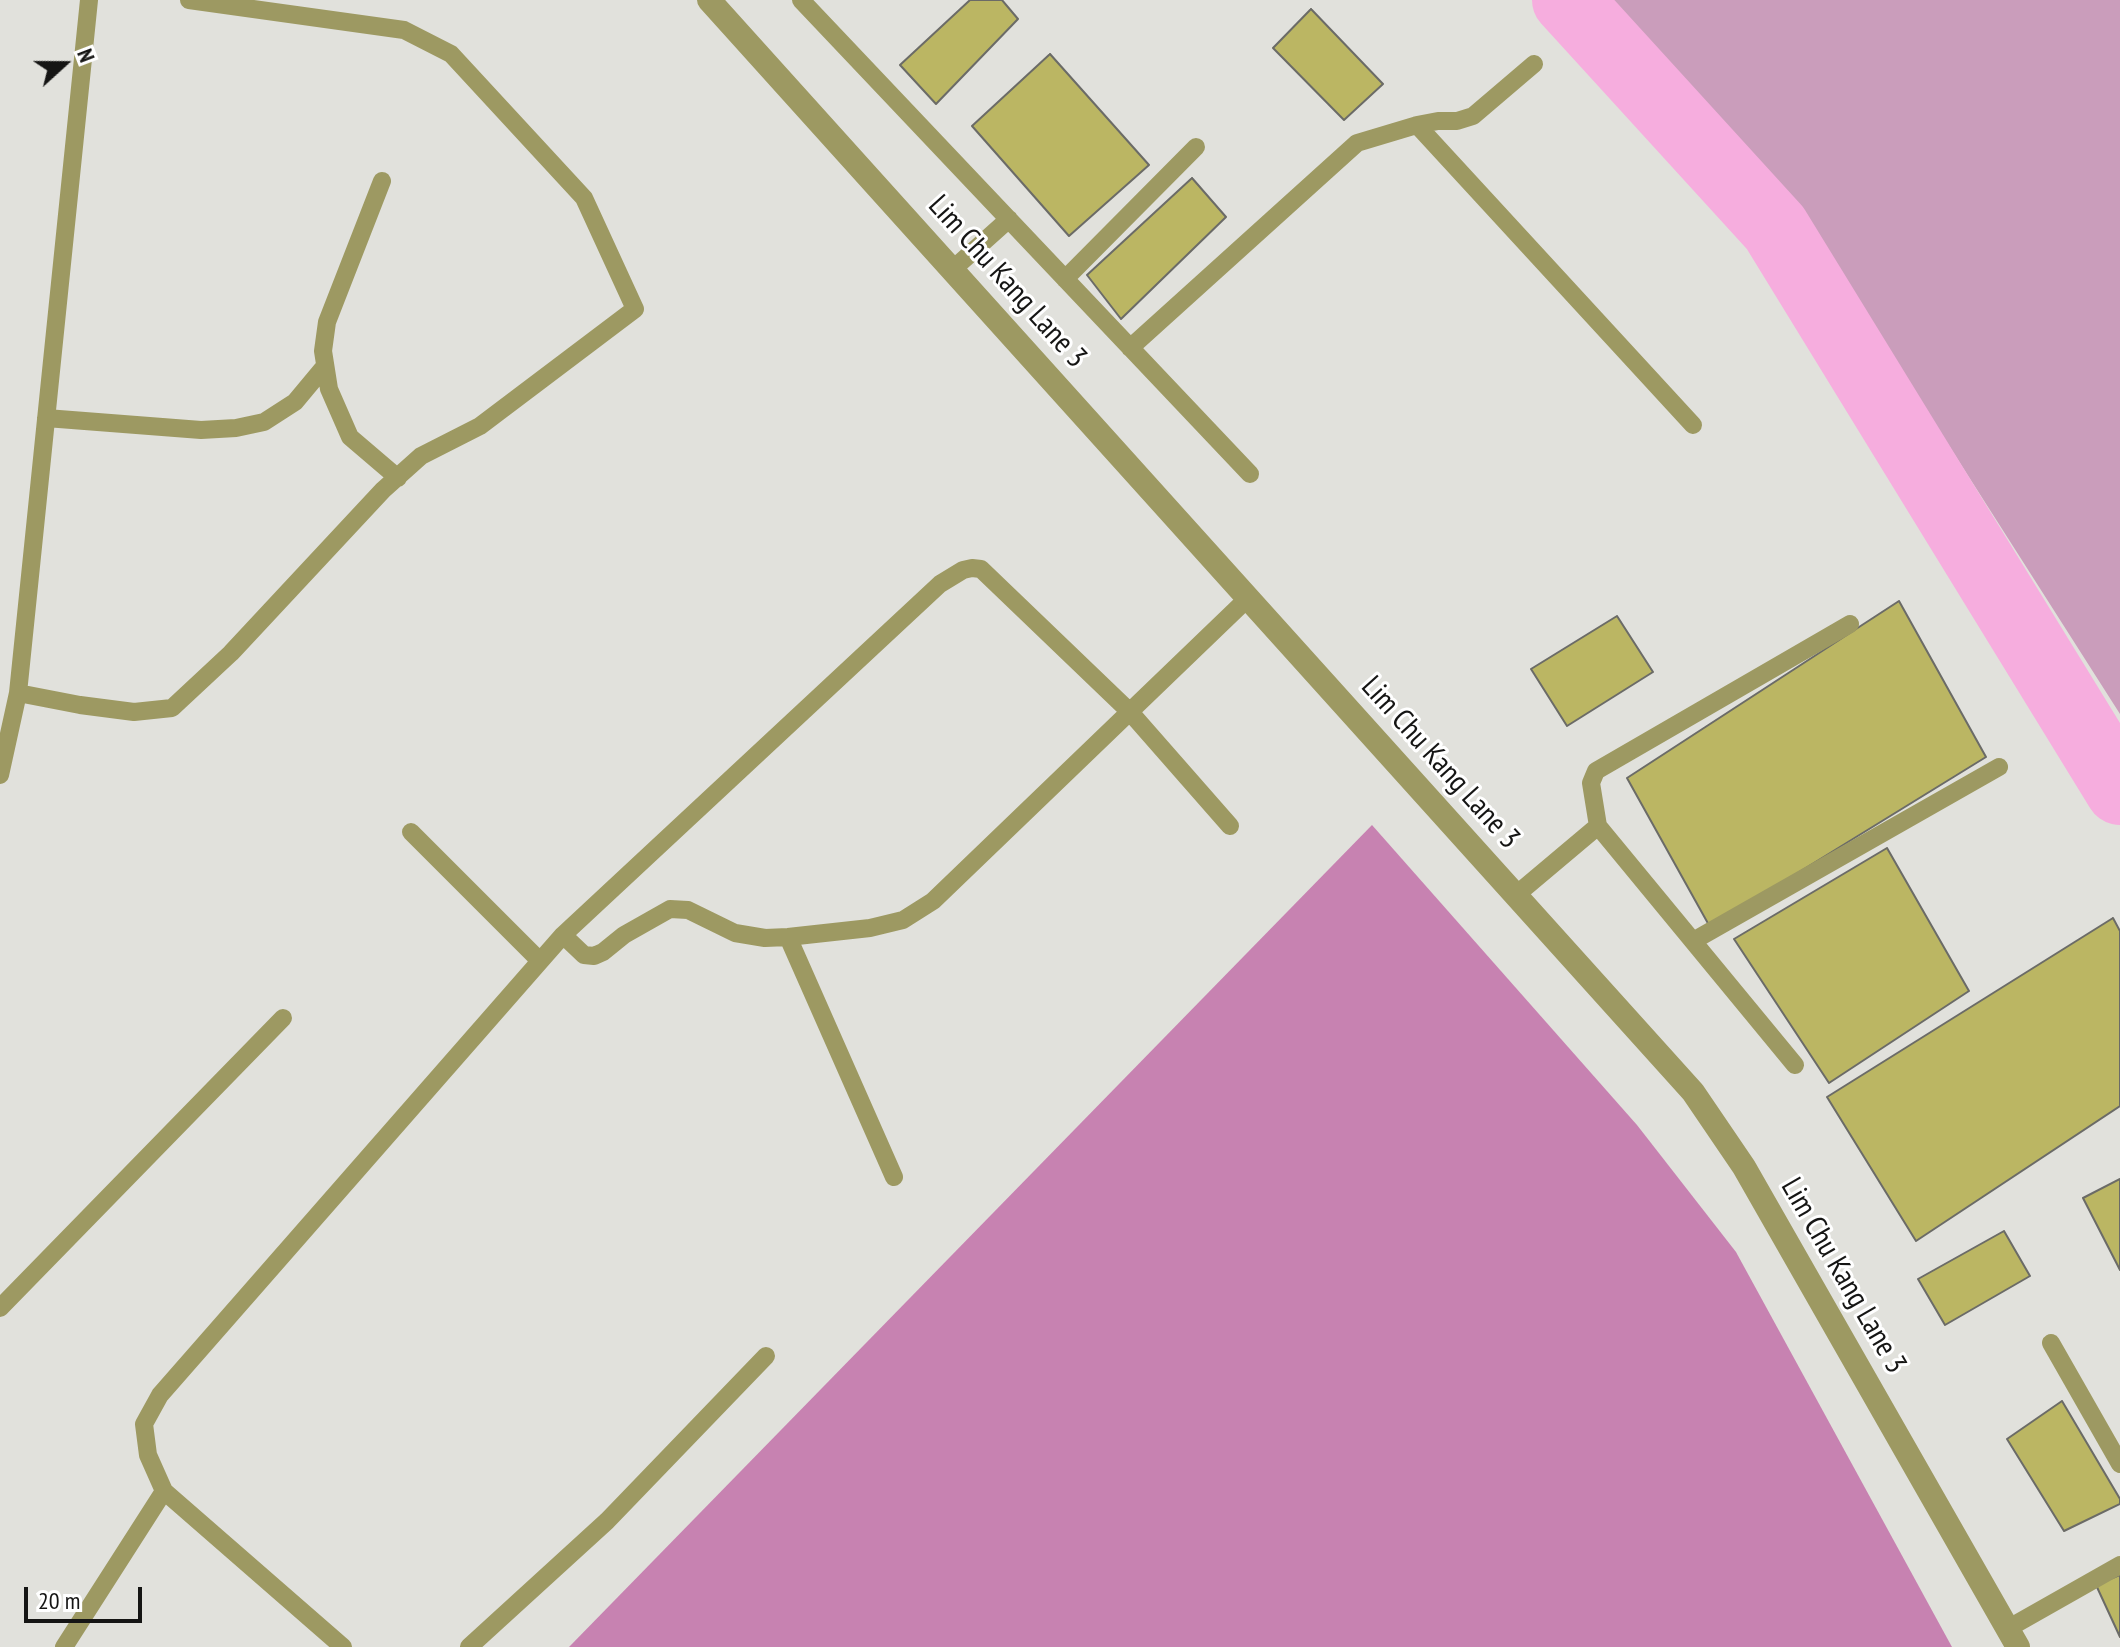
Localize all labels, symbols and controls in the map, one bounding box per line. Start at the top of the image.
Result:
north arrow [24,24,104,104]
text: N [71,45,102,66]
street label: Lim Chu Kang Lane 3 [920,188,1094,376]
street label: Lim Chu Kang Lane 3 [1353,669,1527,857]
street label: Lim Chu Kang Lane 3 [1773,1172,1913,1380]
scale bar [28,1571,146,1621]
text: 20 m [38,1585,80,1616]

